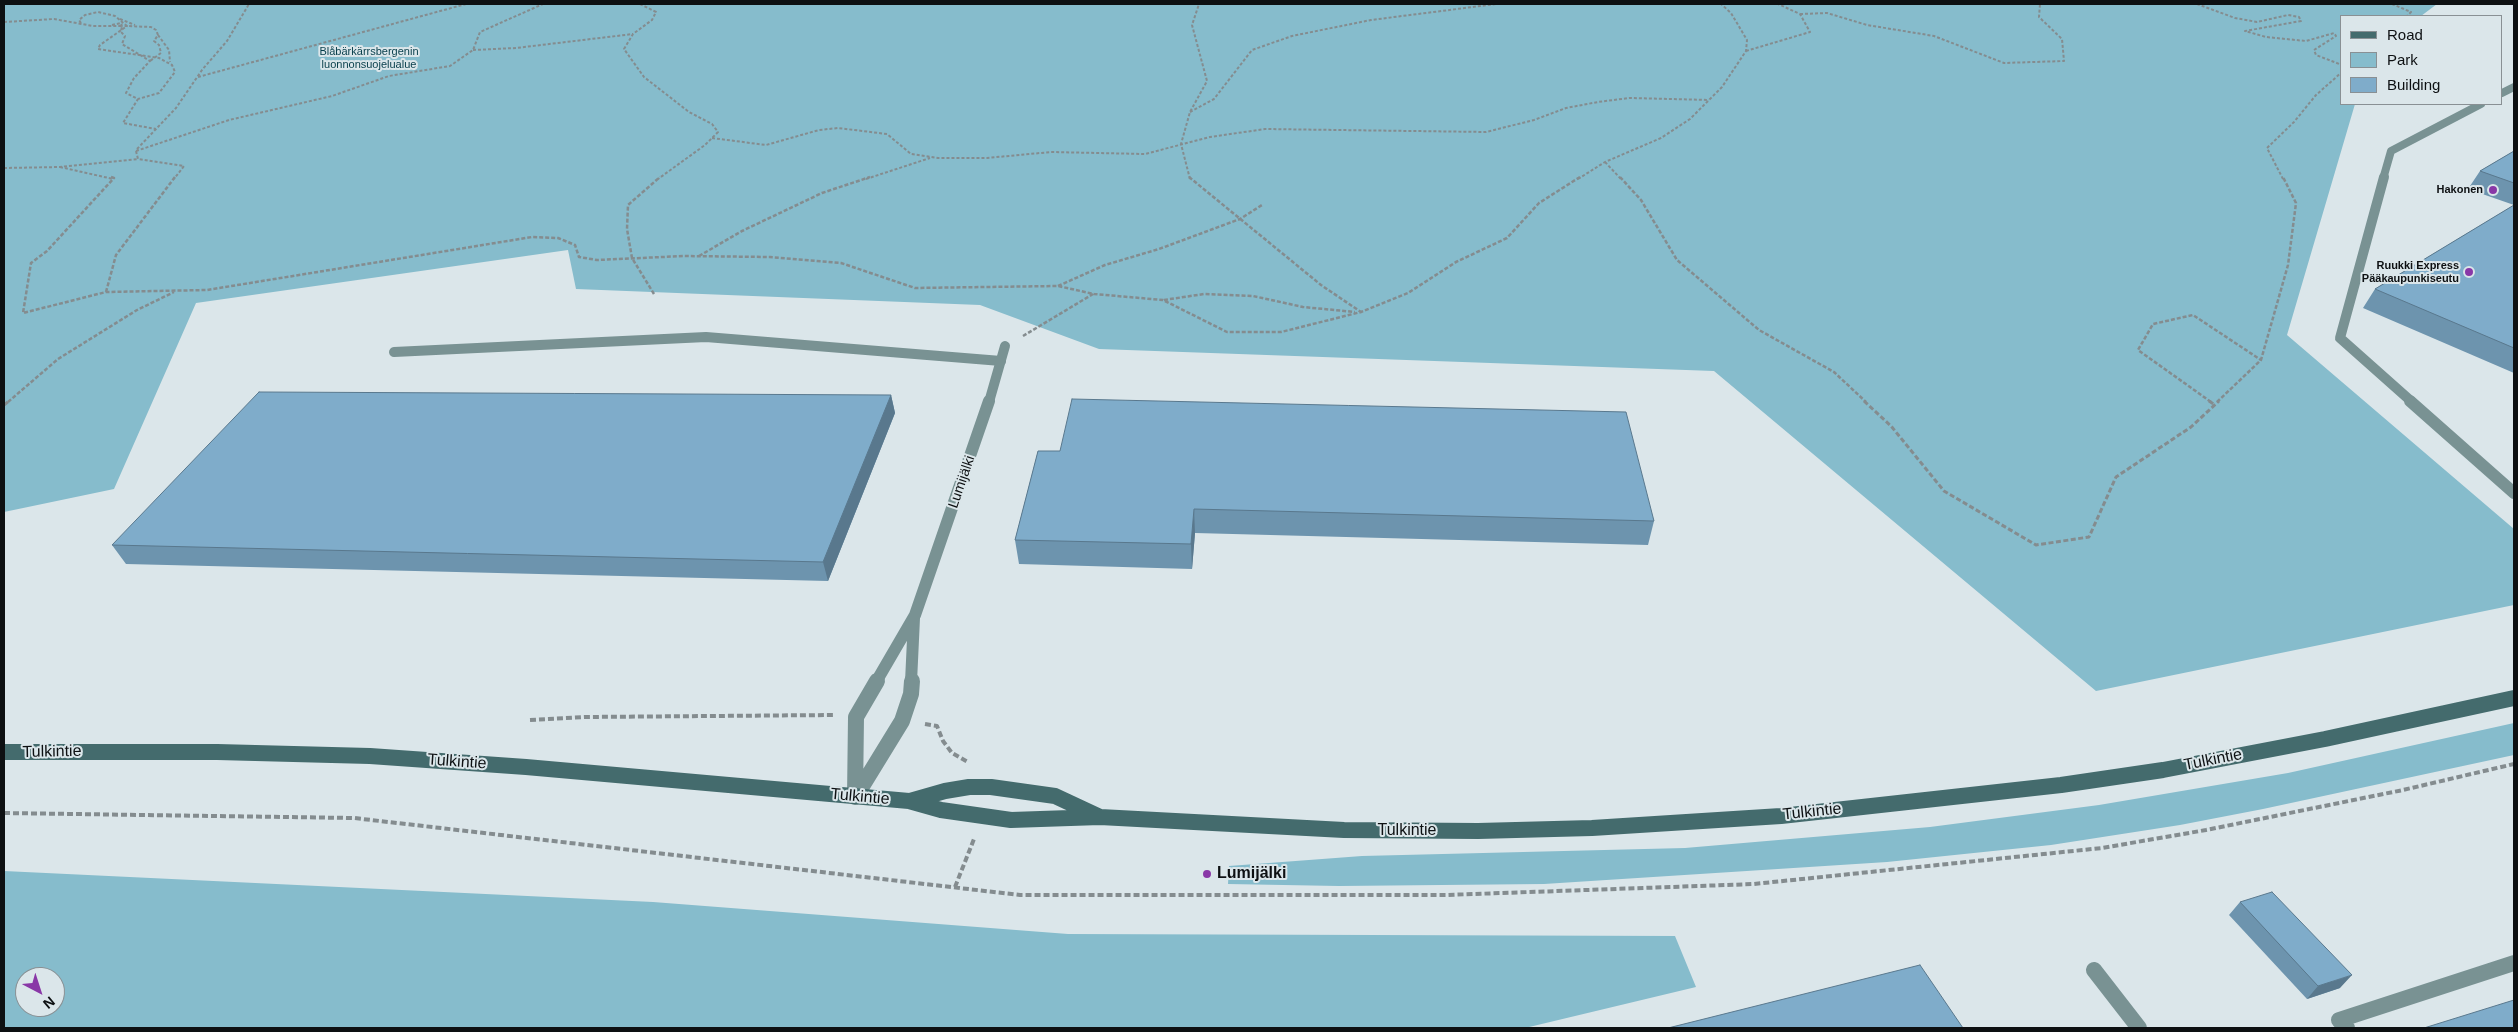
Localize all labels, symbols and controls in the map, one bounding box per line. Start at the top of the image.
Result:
legend [2340,15,2503,105]
text: Road [2387,26,2423,43]
park label: Blåbärkärrsbergenin luonnonsuojelualue [319,45,419,71]
text: Park [2387,51,2418,68]
text: Building [2387,76,2440,93]
place label: Hakonen [2437,183,2483,197]
marker: Hakonen [2487,184,2499,196]
place label: Ruukki Express Pääkaupunkiseutu [2362,259,2459,285]
marker: Ruukki Express Pääkaupunkiseutu [2463,266,2475,278]
street label: Lumijälki [945,454,979,510]
street label: Tulkintie [22,742,82,762]
street label: Tulkintie [2182,745,2244,775]
street label: Tulkintie [427,750,487,774]
street label: Tulkintie [830,785,890,809]
street label: Tulkintie [1782,799,1842,825]
street label: Tulkintie [1378,821,1436,841]
place label: Lumijälki [1217,864,1286,884]
marker: Lumijälki [1201,868,1213,880]
north arrow [15,967,65,1017]
text: N [40,993,58,1012]

